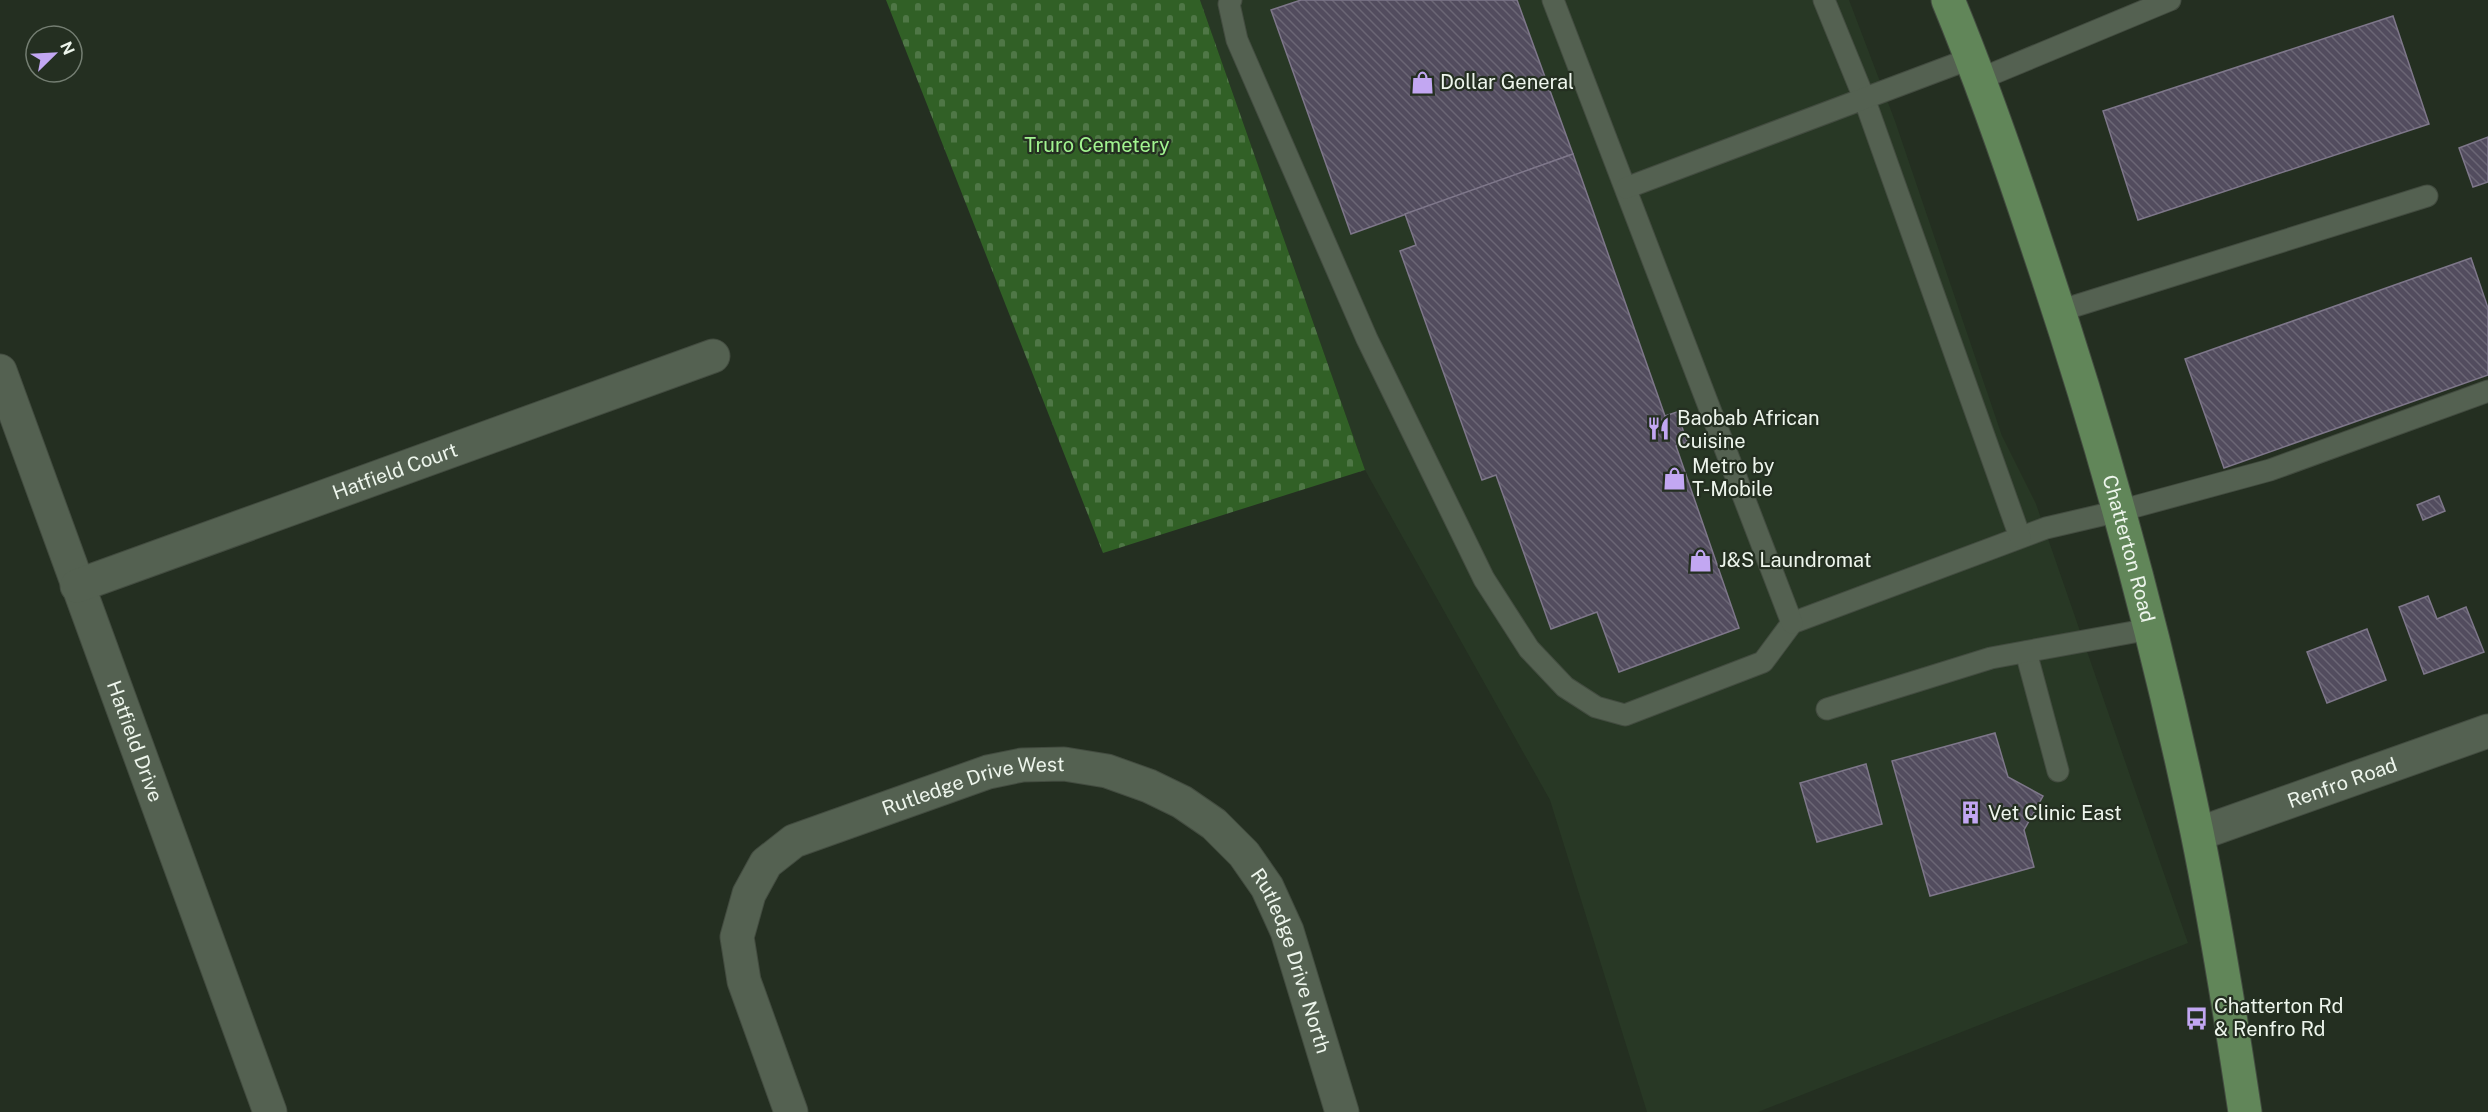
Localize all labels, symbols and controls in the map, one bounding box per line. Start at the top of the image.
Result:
north arrow [24,24,84,84]
text: N [56,39,78,58]
shop icon: Dollar General [1409,69,1435,95]
place label: Dollar General [1440,70,1574,94]
park label: Truro Cemetery [1024,133,1170,157]
place label: Baobab African Cuisine [1677,406,1820,453]
restaurant icon: Baobab African Cuisine [1646,416,1672,442]
street label: Hatfield Court [329,437,461,505]
place label: Metro by T-Mobile [1692,454,1775,501]
shop icon: Metro by T-Mobile [1661,465,1687,491]
street label: Chatterton Road [2097,472,2160,625]
shop icon: J&S Laundromat [1688,547,1714,573]
place label: J&S Laundromat [1719,548,1871,572]
street label: Hatfield Drive [102,677,168,805]
street label: Rutledge Drive West [879,752,1065,821]
street label: Renfro Road [2284,752,2400,813]
building icon: Vet Clinic East [1957,800,1983,826]
place label: Vet Clinic East [1988,801,2122,825]
street label: Rutledge Drive North [1246,864,1335,1056]
place label: Chatterton Rd & Renfro Rd [2214,994,2343,1041]
bus stop icon: Chatterton Rd & Renfro Rd [2183,1005,2209,1031]

